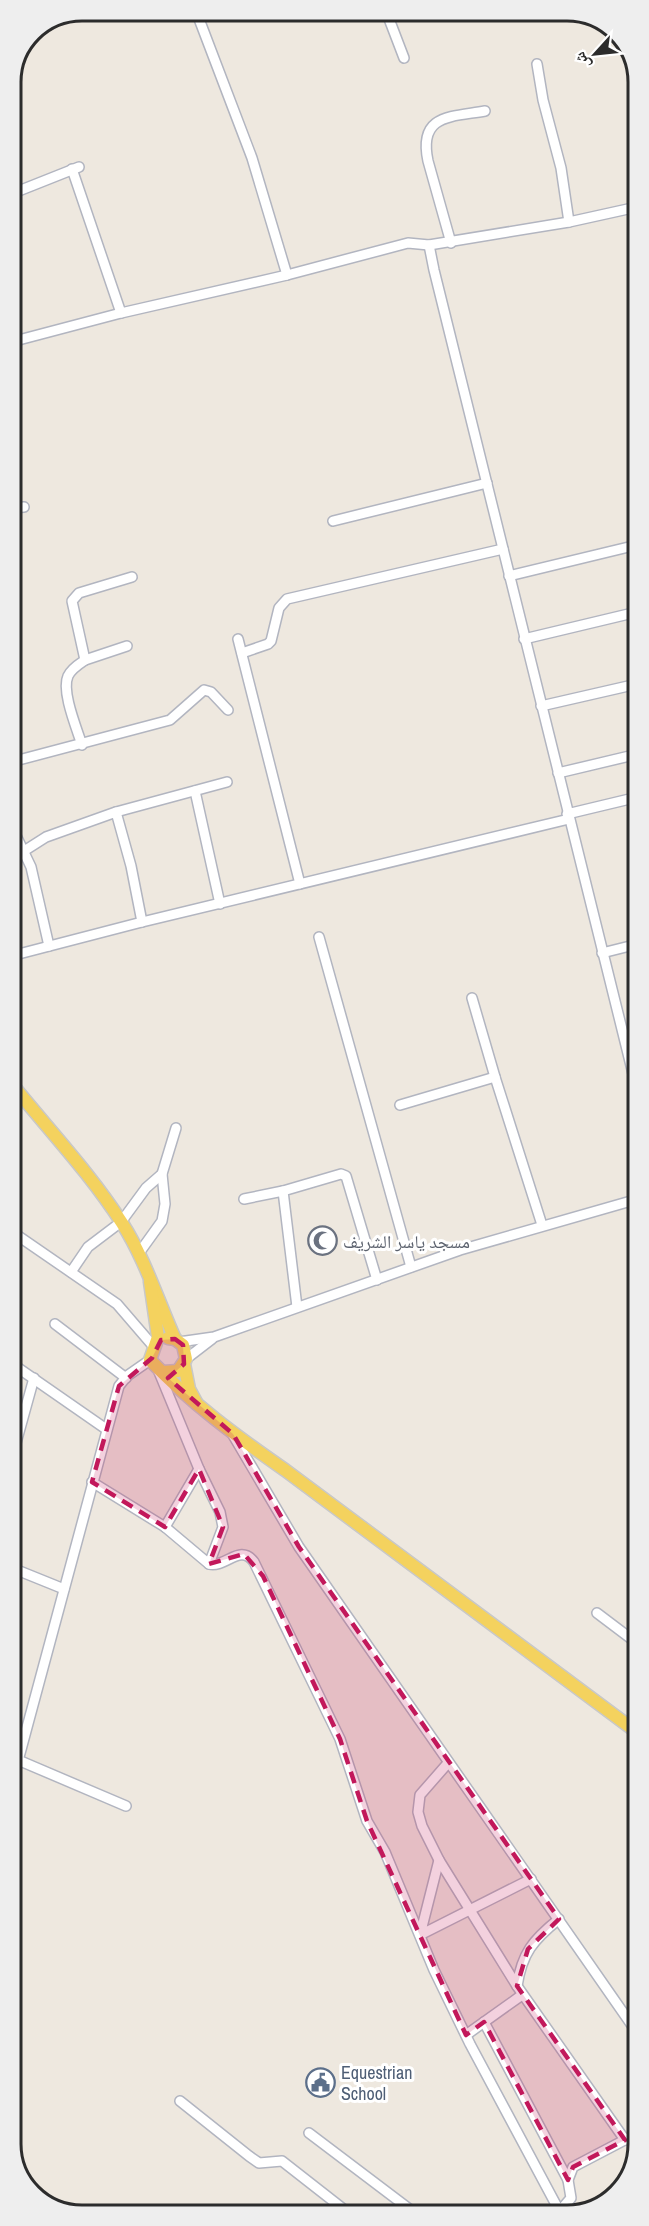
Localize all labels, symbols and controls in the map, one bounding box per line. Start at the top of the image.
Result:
north arrow [565,24,625,84]
text: ش [568,48,595,73]
mosque icon: مسجد ياسر الشريف [306,1225,338,1257]
place label: مسجد ياسر الشريف [343,1229,470,1254]
place label: Equestrian School [341,2060,412,2106]
public building icon: Equestrian School [304,2066,336,2098]

